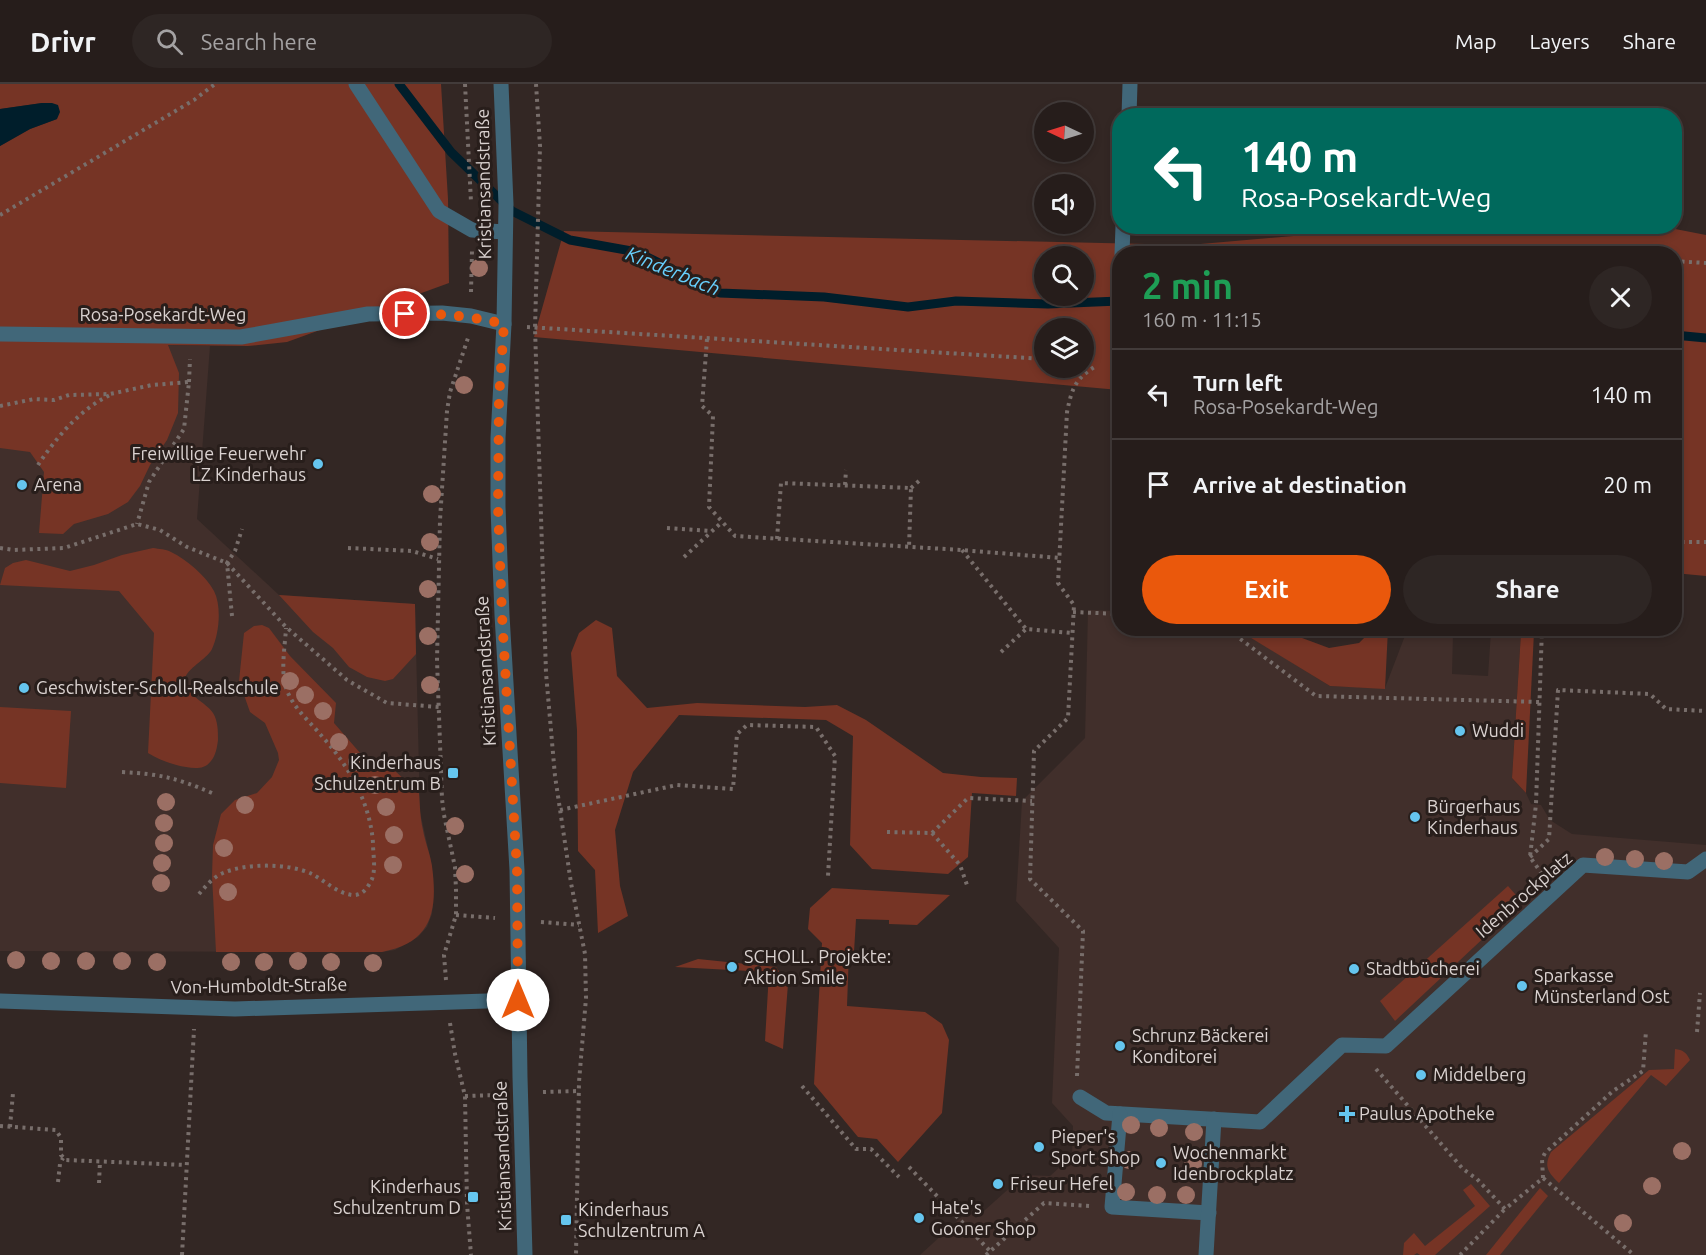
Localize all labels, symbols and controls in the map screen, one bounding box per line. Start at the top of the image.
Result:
search box [132,14,552,68]
icon: search [153,25,186,58]
text: Drivr [30,26,96,57]
text: Search here [201,29,317,54]
text: Map [1455,29,1496,53]
text: Layers [1529,29,1590,53]
text: Share [1623,29,1676,53]
north arrow [1034,102,1094,162]
map controls [1034,102,1094,378]
street label: Kristiansandstraße [472,109,494,259]
icon: left [1142,132,1220,210]
text: 140 m [1241,133,1358,180]
button: sound [1034,174,1094,234]
text: Rosa-Posekardt-Weg [1241,182,1491,212]
water label: Kinderbach [623,241,724,300]
button: search [1034,246,1094,306]
text: 2 min [1142,265,1233,306]
button: close [1589,266,1652,329]
pin [379,288,430,339]
icon: arrive [388,297,421,330]
street label: Rosa-Posekardt-Weg [80,304,246,324]
text: 160 m · 11:15 [1142,308,1262,331]
button: layers [1034,318,1094,378]
text: Turn left [1193,370,1283,395]
icon: left [1142,378,1175,411]
text: 140 m [1591,382,1652,407]
text: Rosa-Posekardt-Weg [1193,395,1379,418]
place label: Freiwillige Feuerwehr LZ Kinderhaus [131,443,306,484]
marker: Freiwillige Feuerwehr LZ Kinderhaus [311,457,325,471]
icon: arrive [1142,468,1175,501]
text: Arrive at destination [1193,472,1407,497]
text: 20 m [1603,472,1652,497]
place label: Arena [34,474,82,494]
marker: Arena [15,478,29,492]
button: Exit [1142,555,1391,624]
button: Share [1403,555,1652,624]
street label: Kristiansandstraße [471,595,499,747]
place label: Geschwister-Scholl-Realschule [36,677,279,697]
marker: Geschwister-Scholl-Realschule [17,681,31,695]
place label: Wuddi [1472,720,1524,740]
marker: Wuddi [1453,724,1467,738]
place label: Kinderhaus Schulzentrum B [314,752,441,793]
marker: Kinderhaus Schulzentrum B [446,766,460,780]
place label: Bürgerhaus Kinderhaus [1427,796,1520,837]
marker: Bürgerhaus Kinderhaus [1408,810,1422,824]
street label: Idenbrockplatz [1471,847,1575,941]
place label: SCHOLL. Projekte: Aktion Smile [744,946,891,987]
place label: Stadtbücherei [1366,958,1480,978]
marker: SCHOLL. Projekte: Aktion Smile [725,960,739,974]
marker: Stadtbücherei [1347,962,1361,976]
place label: Sparkasse Münsterland Ost [1534,965,1670,1006]
position arrow [486,968,550,1032]
street label: Von-Humboldt-Straße [171,973,347,997]
marker: Sparkasse Münsterland Ost [1515,979,1529,993]
place label: Schrunz Bäckerei Konditorei [1132,1025,1269,1066]
marker: Schrunz Bäckerei Konditorei [1113,1039,1127,1053]
place label: Middelberg [1433,1064,1526,1084]
marker: Middelberg [1414,1068,1428,1082]
street label: Kristiansandstraße [489,1080,515,1232]
place label: Paulus Apotheke [1359,1103,1495,1123]
marker: Paulus Apotheke [1340,1107,1354,1121]
place label: Pieper's Sport Shop [1051,1126,1140,1167]
marker: Pieper's Sport Shop [1032,1140,1046,1154]
place label: Wochenmarkt Idenbrockplatz [1173,1142,1294,1183]
marker: Wochenmarkt Idenbrockplatz [1154,1156,1168,1170]
place label: Friseur Hefel [1010,1173,1114,1193]
place label: Kinderhaus Schulzentrum D [333,1176,461,1217]
marker: Friseur Hefel [991,1177,1005,1191]
marker: Kinderhaus Schulzentrum D [466,1190,480,1204]
place label: Hate's Gooner Shop [931,1197,1036,1238]
place label: Kinderhaus Schulzentrum A [578,1199,705,1240]
marker: Hate's Gooner Shop [912,1211,926,1225]
marker: Kinderhaus Schulzentrum A [559,1213,573,1227]

